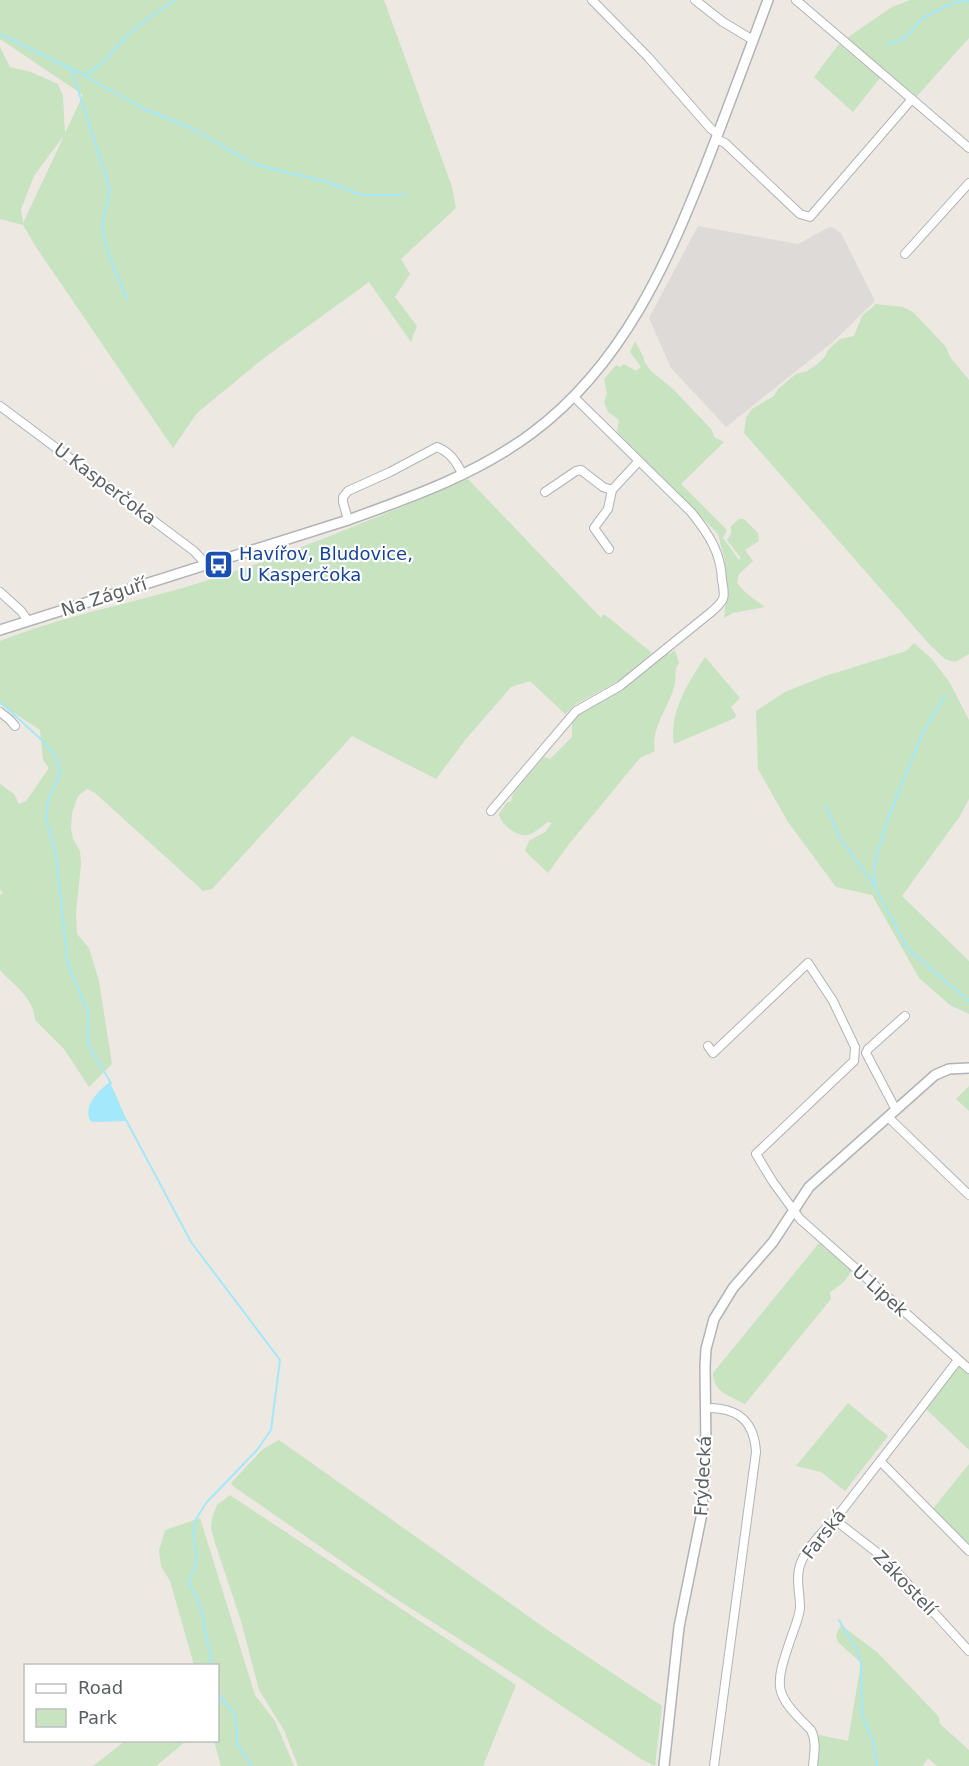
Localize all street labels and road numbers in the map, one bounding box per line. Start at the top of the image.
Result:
street label: U Kasperčoka [50,438,160,529]
street label: Na Záguří [58,573,150,620]
street label: U Lipek [848,1260,913,1321]
street label: Frýdecká [690,1435,715,1517]
street label: Farská [798,1505,850,1563]
street label: Zákostelí [869,1546,942,1620]

